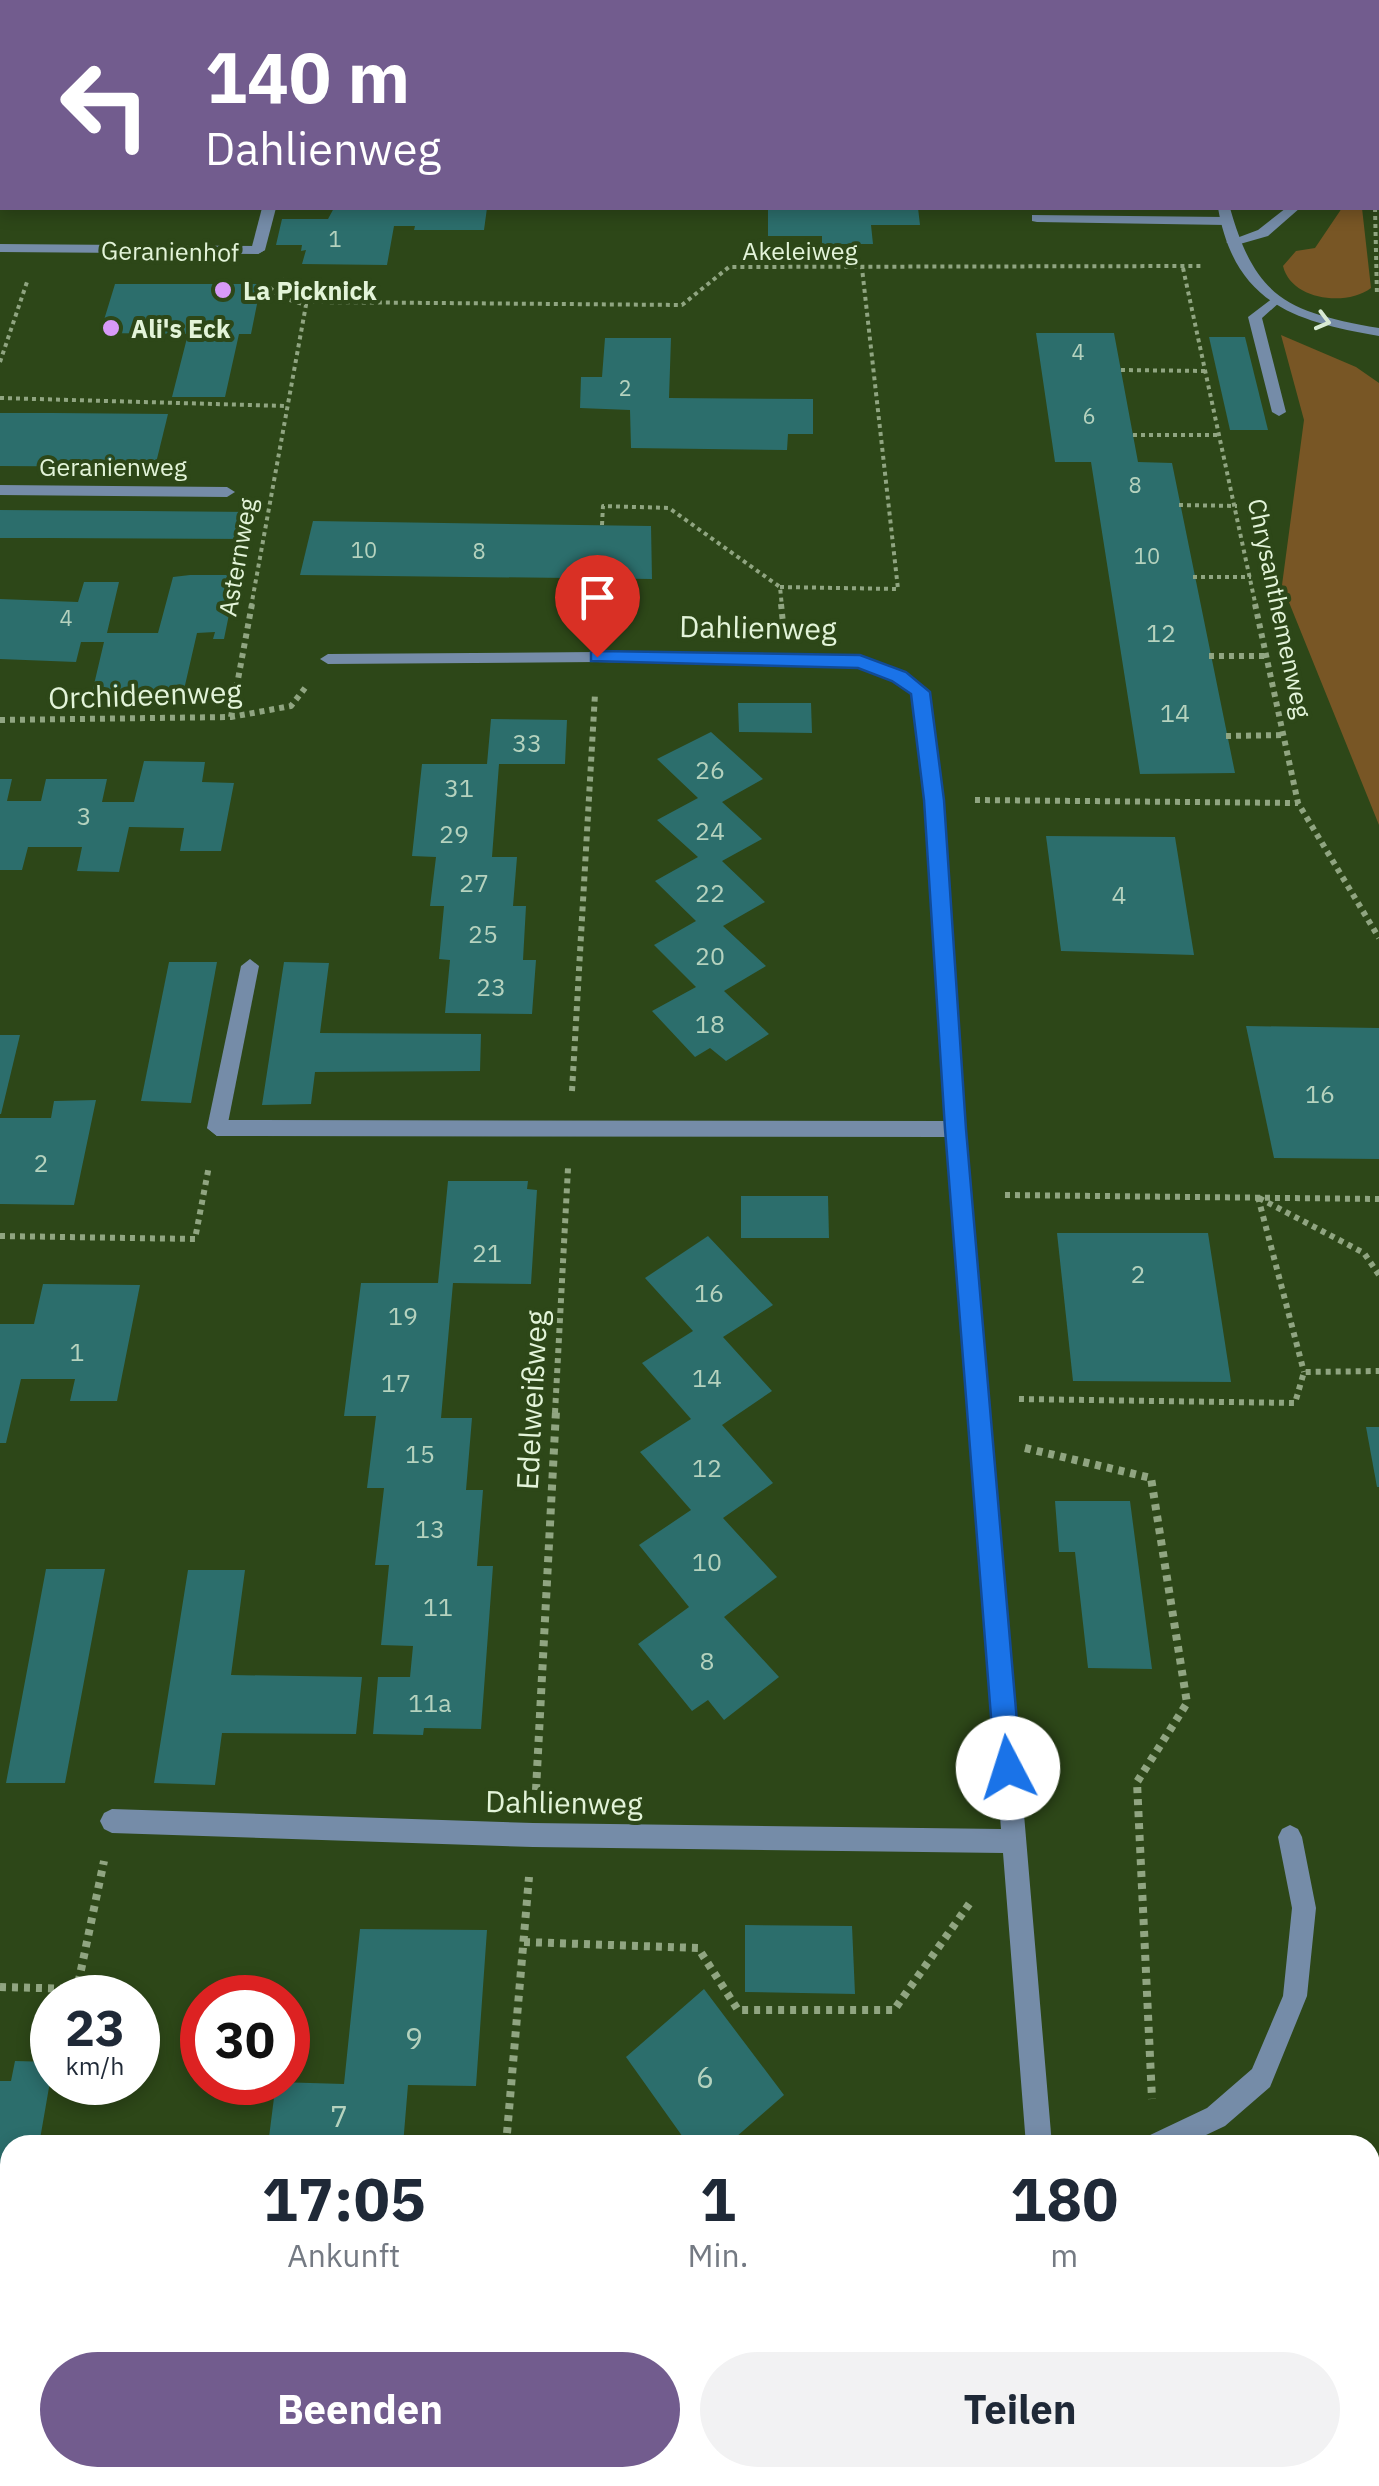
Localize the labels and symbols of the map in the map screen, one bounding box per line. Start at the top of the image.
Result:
house number: 1 [328,224,342,253]
street label: Geranienhof [101,233,239,269]
street label: Akeleiweg [742,234,858,267]
place label: La Picknick [243,274,377,307]
marker: La Picknick [212,279,234,301]
one-way arrow [1314,309,1331,330]
place label: Ali's Eck [131,312,231,345]
marker: Ali's Eck [100,317,122,339]
house number: 4 [1071,337,1085,366]
house number: 2 [618,373,632,402]
house number: 6 [1082,401,1096,430]
street label: Geranienweg [39,450,187,483]
house number: 8 [1128,470,1142,499]
street label: Asternweg [210,495,264,619]
street label: Chrysanthemenweg [1241,495,1319,721]
house number: 10 [351,535,377,564]
house number: 8 [472,536,486,565]
house number: 10 [1134,541,1160,570]
pin [555,555,640,658]
house number: 4 [59,603,73,632]
street label: Dahlienweg [679,606,837,648]
house number: 12 [1146,616,1176,649]
street label: Orchideenweg [47,671,243,717]
house number: 14 [1160,696,1190,729]
house number: 33 [512,726,542,759]
house number: 26 [695,753,725,786]
house number: 31 [444,771,474,804]
house number: 3 [76,799,92,832]
house number: 24 [695,814,725,847]
house number: 29 [439,817,469,850]
house number: 27 [459,866,489,899]
house number: 22 [695,876,725,909]
house number: 4 [1111,878,1127,911]
house number: 25 [468,917,498,950]
house number: 20 [695,939,725,972]
house number: 23 [476,970,506,1003]
house number: 18 [695,1007,725,1040]
house number: 16 [1305,1077,1335,1110]
house number: 2 [33,1146,49,1179]
house number: 21 [472,1236,502,1269]
house number: 2 [1130,1257,1146,1290]
house number: 16 [694,1276,724,1309]
house number: 19 [388,1299,418,1332]
street label: Edelweißweg [507,1309,555,1491]
house number: 1 [69,1335,85,1368]
house number: 14 [692,1361,722,1394]
house number: 17 [381,1366,411,1399]
house number: 15 [405,1437,435,1470]
house number: 12 [692,1451,722,1484]
house number: 13 [415,1512,445,1545]
house number: 10 [692,1545,722,1578]
house number: 11 [423,1590,453,1623]
house number: 8 [699,1644,715,1677]
house number: 11a [408,1686,452,1719]
position arrow [956,1716,1060,1820]
street label: Dahlienweg [485,1781,643,1823]
speed limit sign: 30 [180,1975,310,2105]
house number: 9 [405,2018,423,2057]
house number: 6 [696,2057,714,2096]
house number: 7 [330,2096,348,2135]

